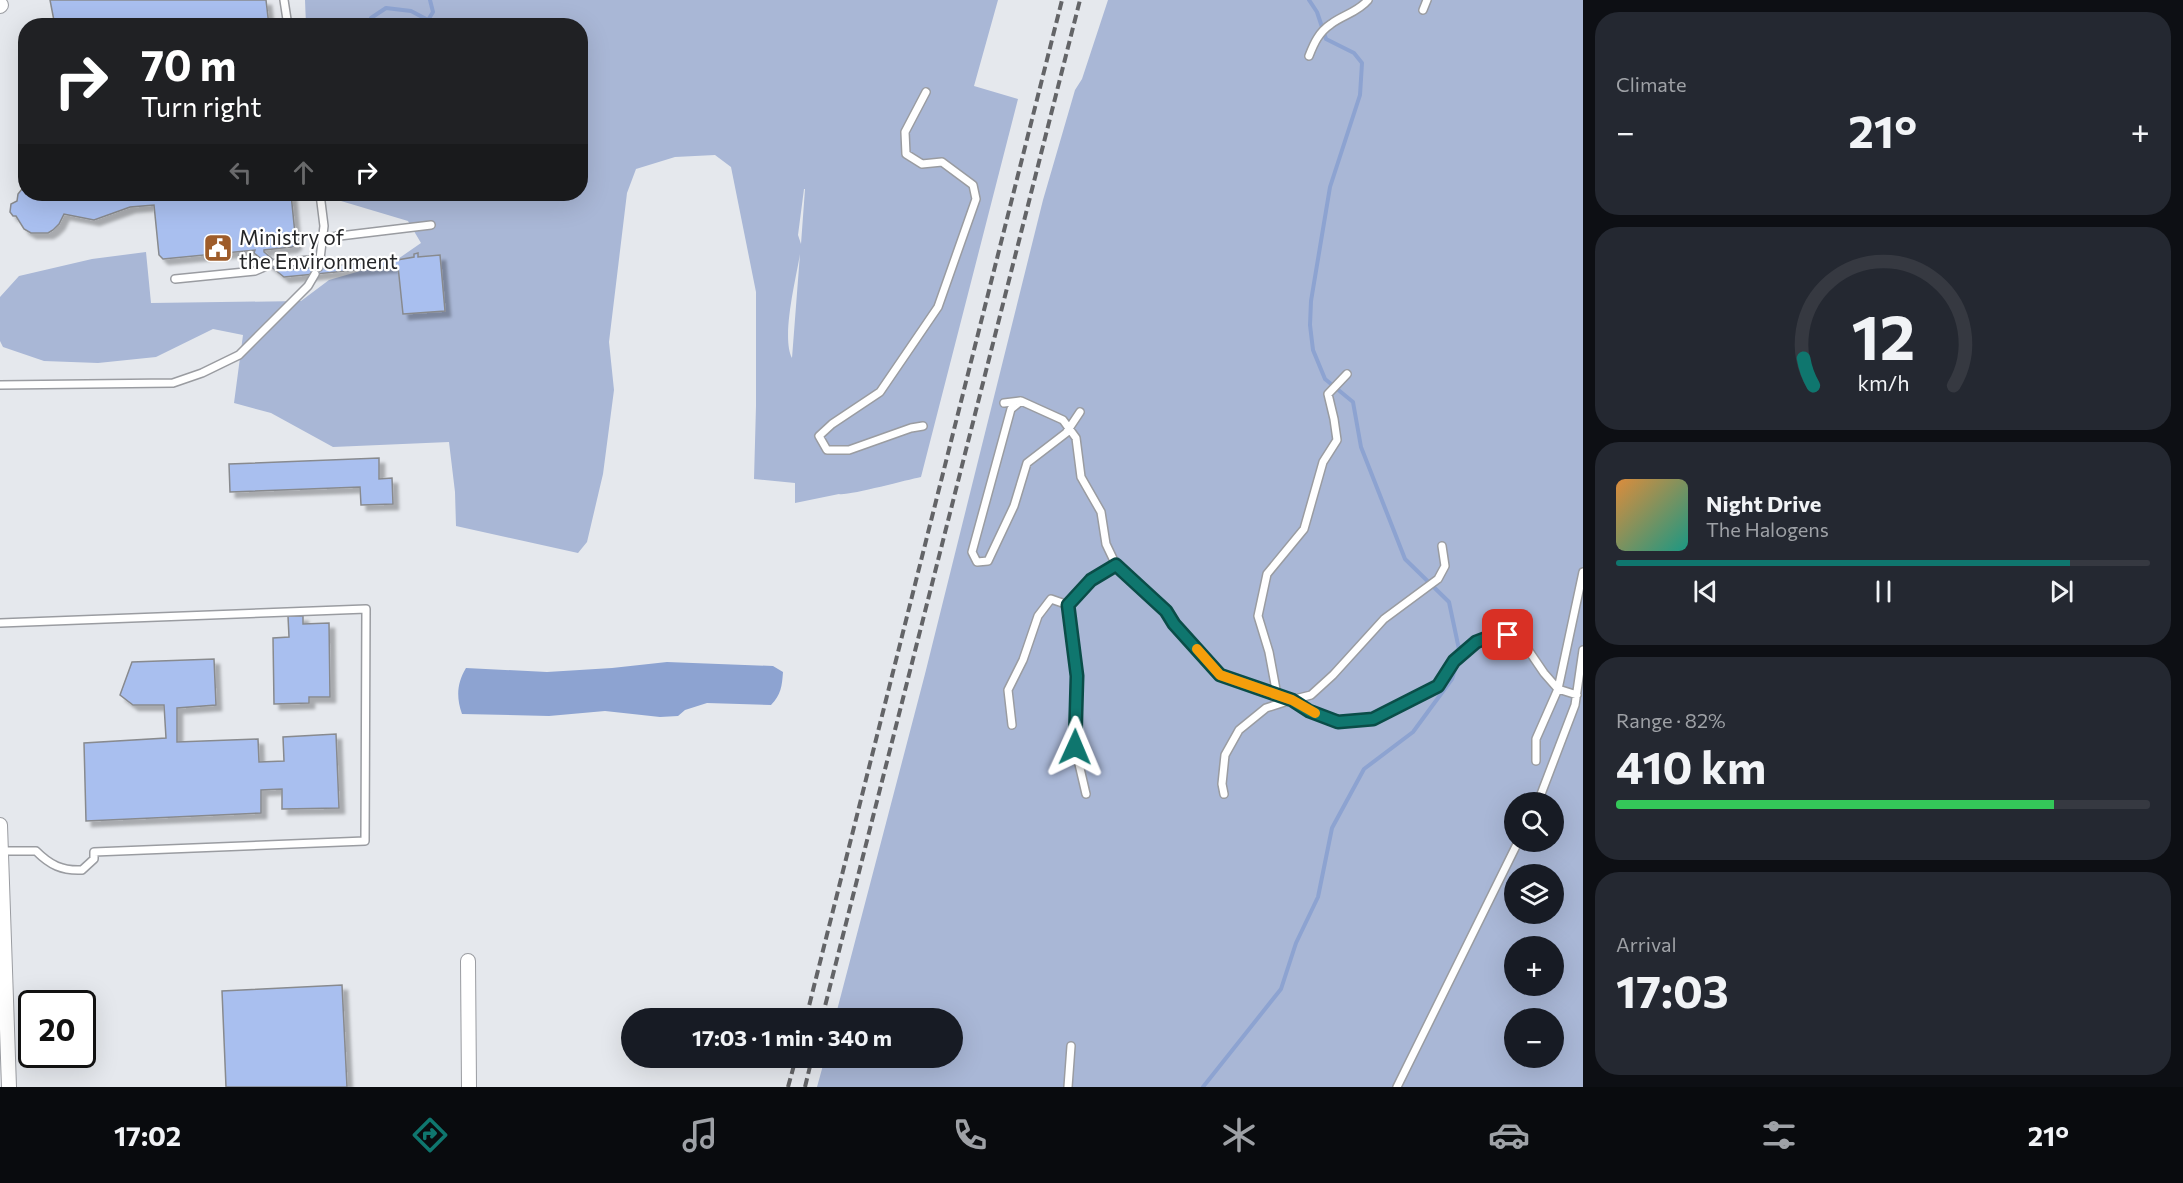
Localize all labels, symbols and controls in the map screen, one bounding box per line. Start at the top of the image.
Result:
text: 70 m [141,38,236,90]
icon: right [42,42,120,120]
text: Climate [1616,72,1686,96]
text: Turn right [141,90,261,123]
text: 21° [1848,102,1917,157]
text: − [1616,110,1635,151]
text: + [2131,110,2150,151]
icon: left [224,156,257,189]
icon: ahead [287,156,320,189]
icon: right [350,156,383,189]
place label: Ministry of the Environment [239,224,398,273]
public building icon: Ministry of the Environment [202,232,234,264]
text: 12 [1851,297,1915,373]
text: km/h [1857,369,1909,395]
text: Night Drive [1706,490,1821,517]
text: The Halogens [1706,517,1829,541]
icon: previous [1689,575,1722,608]
icon: pause [1867,575,1900,608]
icon: next [2045,575,2078,608]
pin [1482,609,1533,660]
icon: arrive [1491,618,1524,651]
text: Range · 82% [1616,708,1726,732]
position arrow [1043,715,1107,779]
text: 410 km [1616,738,1766,793]
map controls [1504,792,1564,1068]
button: search [1504,792,1564,852]
button: layers [1504,864,1564,924]
text: Arrival [1616,932,1677,956]
button: + [1504,936,1564,996]
text: 17:03 [1616,962,1729,1017]
speed limit sign: 20 [18,990,96,1068]
button: − [1504,1008,1564,1068]
text: 17:03 · 1 min · 340 m [692,1024,892,1051]
icon: directions [409,1114,451,1156]
icon: music [679,1114,721,1156]
icon: phone [949,1114,991,1156]
icon: climate [1218,1114,1260,1156]
icon: car [1488,1114,1530,1156]
icon: filters [1758,1114,1800,1156]
text: 17:02 [114,1119,181,1152]
text: 21° [2028,1119,2069,1152]

